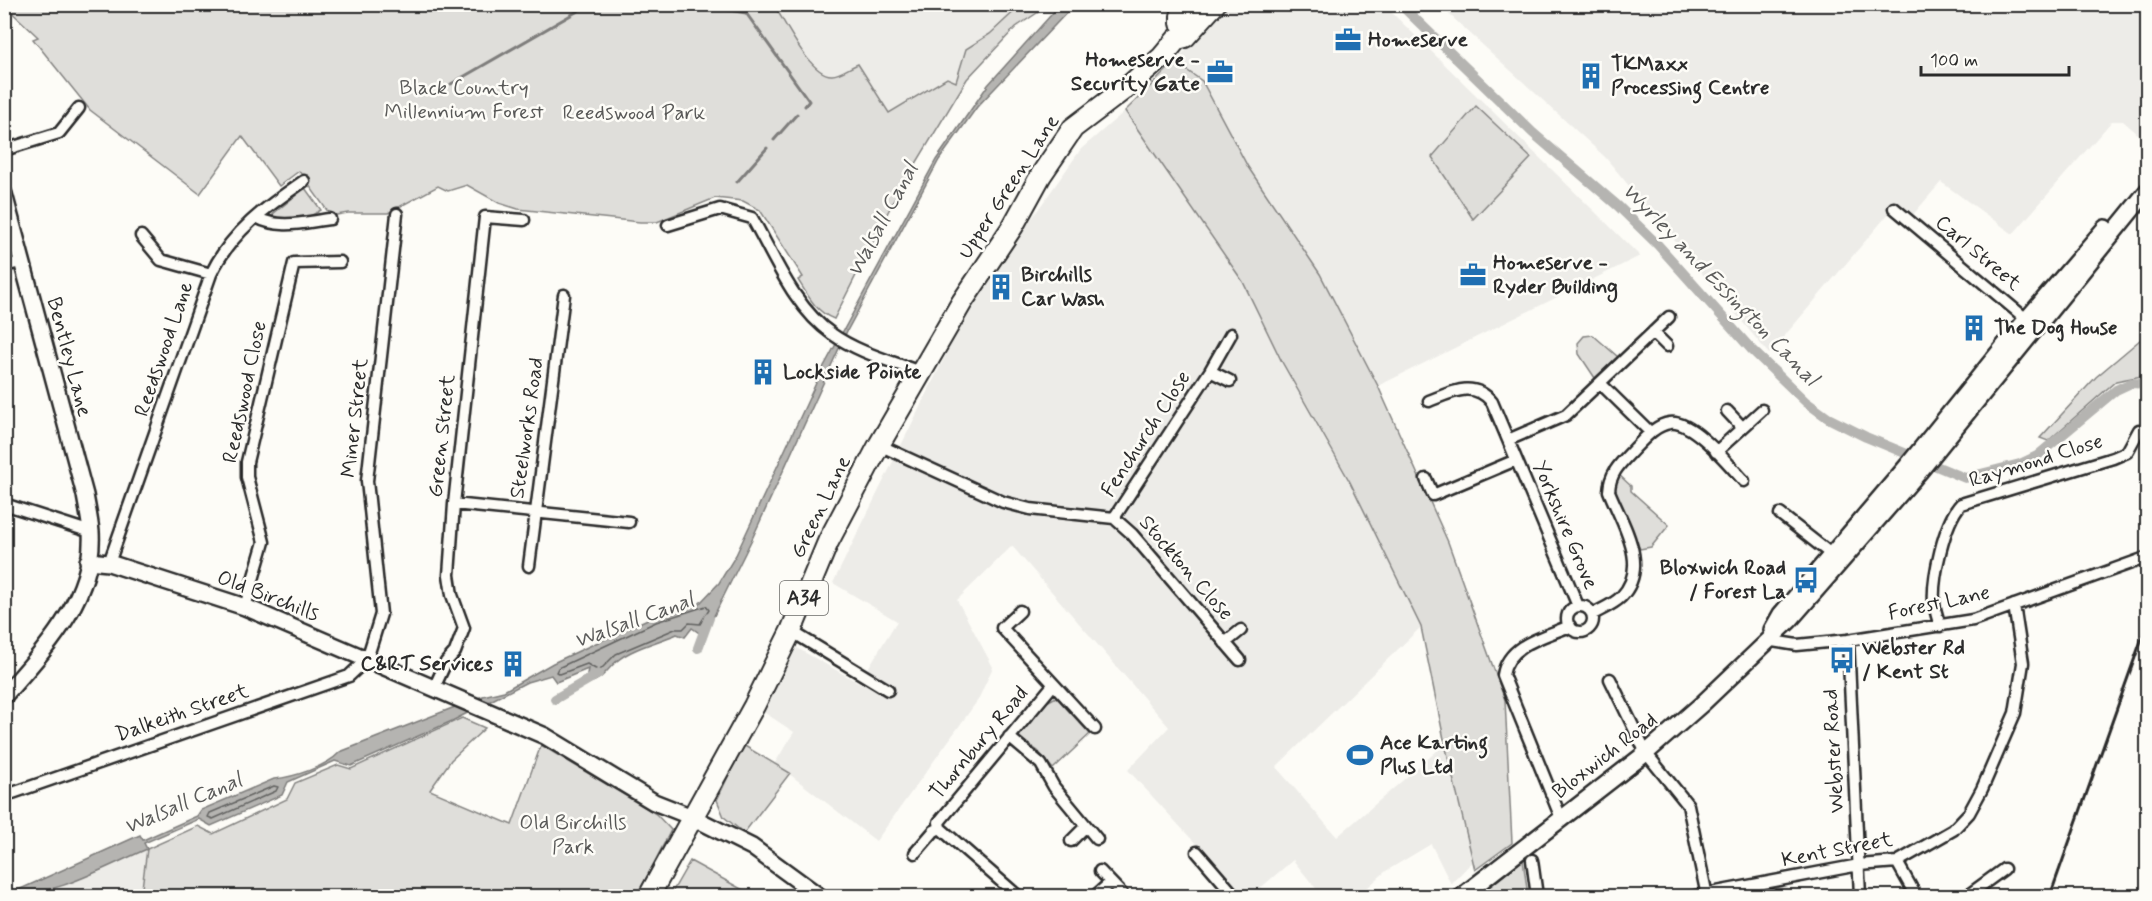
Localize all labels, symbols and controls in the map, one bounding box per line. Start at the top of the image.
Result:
office icon: Homeserve [1333,25,1363,55]
place label: Homeserve [1368,26,1468,54]
scale bar [1921,39,2070,77]
place label: Homeserve - Security Gate [1071,46,1200,98]
text: 100 m [1930,49,1978,73]
place label: TKMaxx Processing Centre [1611,50,1769,104]
office icon: Homeserve - Security Gate [1205,57,1235,87]
building icon: TKMaxx Processing Centre [1576,61,1606,91]
park label: Black Country Millennium Forest [384,74,544,126]
park label: Reedswood Park [563,99,706,127]
street label: Upper Green Lane [952,109,1066,265]
water label: Walsall Canal [841,157,926,282]
water label: Wyrley and Essington Canal [1613,177,1826,396]
street label: Carl Street [1929,209,2027,298]
place label: Homeserve - Ryder Building [1493,249,1618,303]
office icon: Homeserve - Ryder Building [1458,260,1488,290]
place label: Birchills Car Wash [1021,261,1105,313]
building icon: Birchills Car Wash [986,272,1016,302]
street label: Reedswood Lane [128,278,200,420]
street label: Bentley Lane [40,294,98,420]
building icon: The Dog House [1959,313,1989,343]
place label: The Dog House [1994,314,2117,342]
street label: Reedswood Close [216,318,274,466]
street label: Miner Street [335,356,375,479]
street label: Steelworks Road [503,356,551,500]
building icon: Lockside Pointe [748,357,778,387]
place label: Lockside Pointe [783,358,921,386]
street label: Fenchurch Close [1095,365,1197,503]
street label: Green Street [422,373,462,499]
street label: Raymond Close [1966,427,2106,495]
street label: Green Lane [784,451,858,563]
street label: Yorkshire Grove [1525,456,1605,594]
street label: Stockton Close [1132,509,1240,627]
place label: Bloxwich Road / Forest La [1660,554,1786,606]
street label: Old Birchills [213,564,323,628]
bus stop icon: Bloxwich Road / Forest La [1791,565,1821,595]
street label: Forest Lane [1885,579,1993,627]
road number: A34 [780,581,828,615]
water label: Walsall Canal [570,586,699,656]
place label: Webster Rd / Kent St [1861,634,1965,686]
bus stop icon: Webster Rd / Kent St [1827,645,1857,675]
building icon: C&RT Services [498,649,528,679]
place label: C&RT Services [360,650,494,678]
street label: Dalkeith Street [112,677,253,749]
street label: Thornbury Road [923,680,1035,806]
street label: Webster Road [1817,688,1851,814]
street label: Bloxwich Road [1547,706,1663,806]
place label: Ace Karting Plus Ltd [1380,729,1488,781]
sports icon: Ace Karting Plus Ltd [1345,740,1375,770]
water label: Walsall Canal [120,766,248,841]
park label: Old Birchills Park [519,809,627,861]
street label: Kent Street [1779,825,1895,874]

